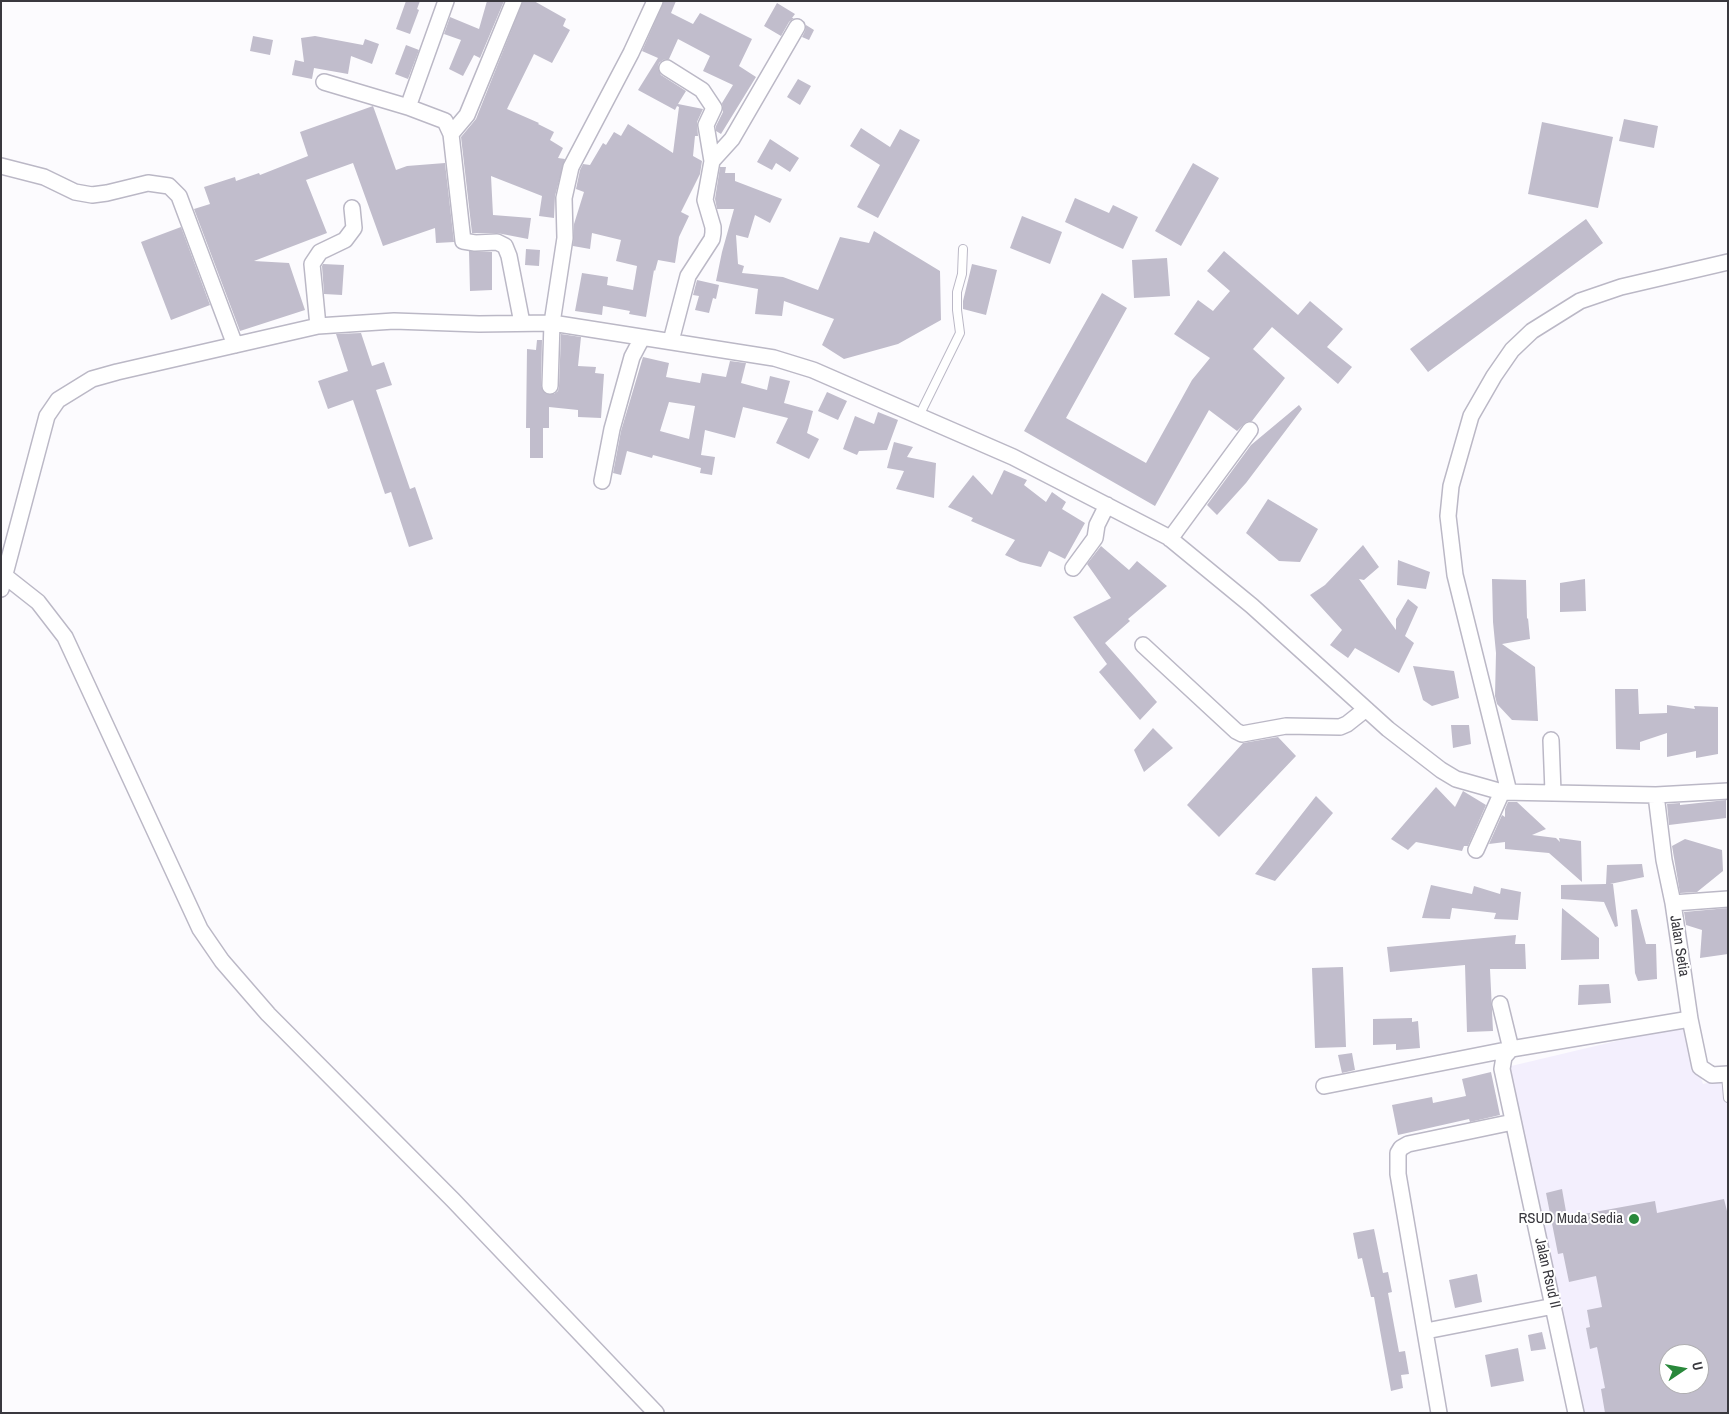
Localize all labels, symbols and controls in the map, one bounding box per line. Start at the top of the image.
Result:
street label: Jalan Setia [1665,914,1693,978]
place label: RSUD Muda Sedia [1518,1210,1623,1228]
marker: RSUD Muda Sedia [1627,1212,1641,1226]
street label: Jalan Rsud II [1530,1236,1564,1310]
north arrow [1659,1344,1709,1394]
text: U [1688,1360,1707,1372]

